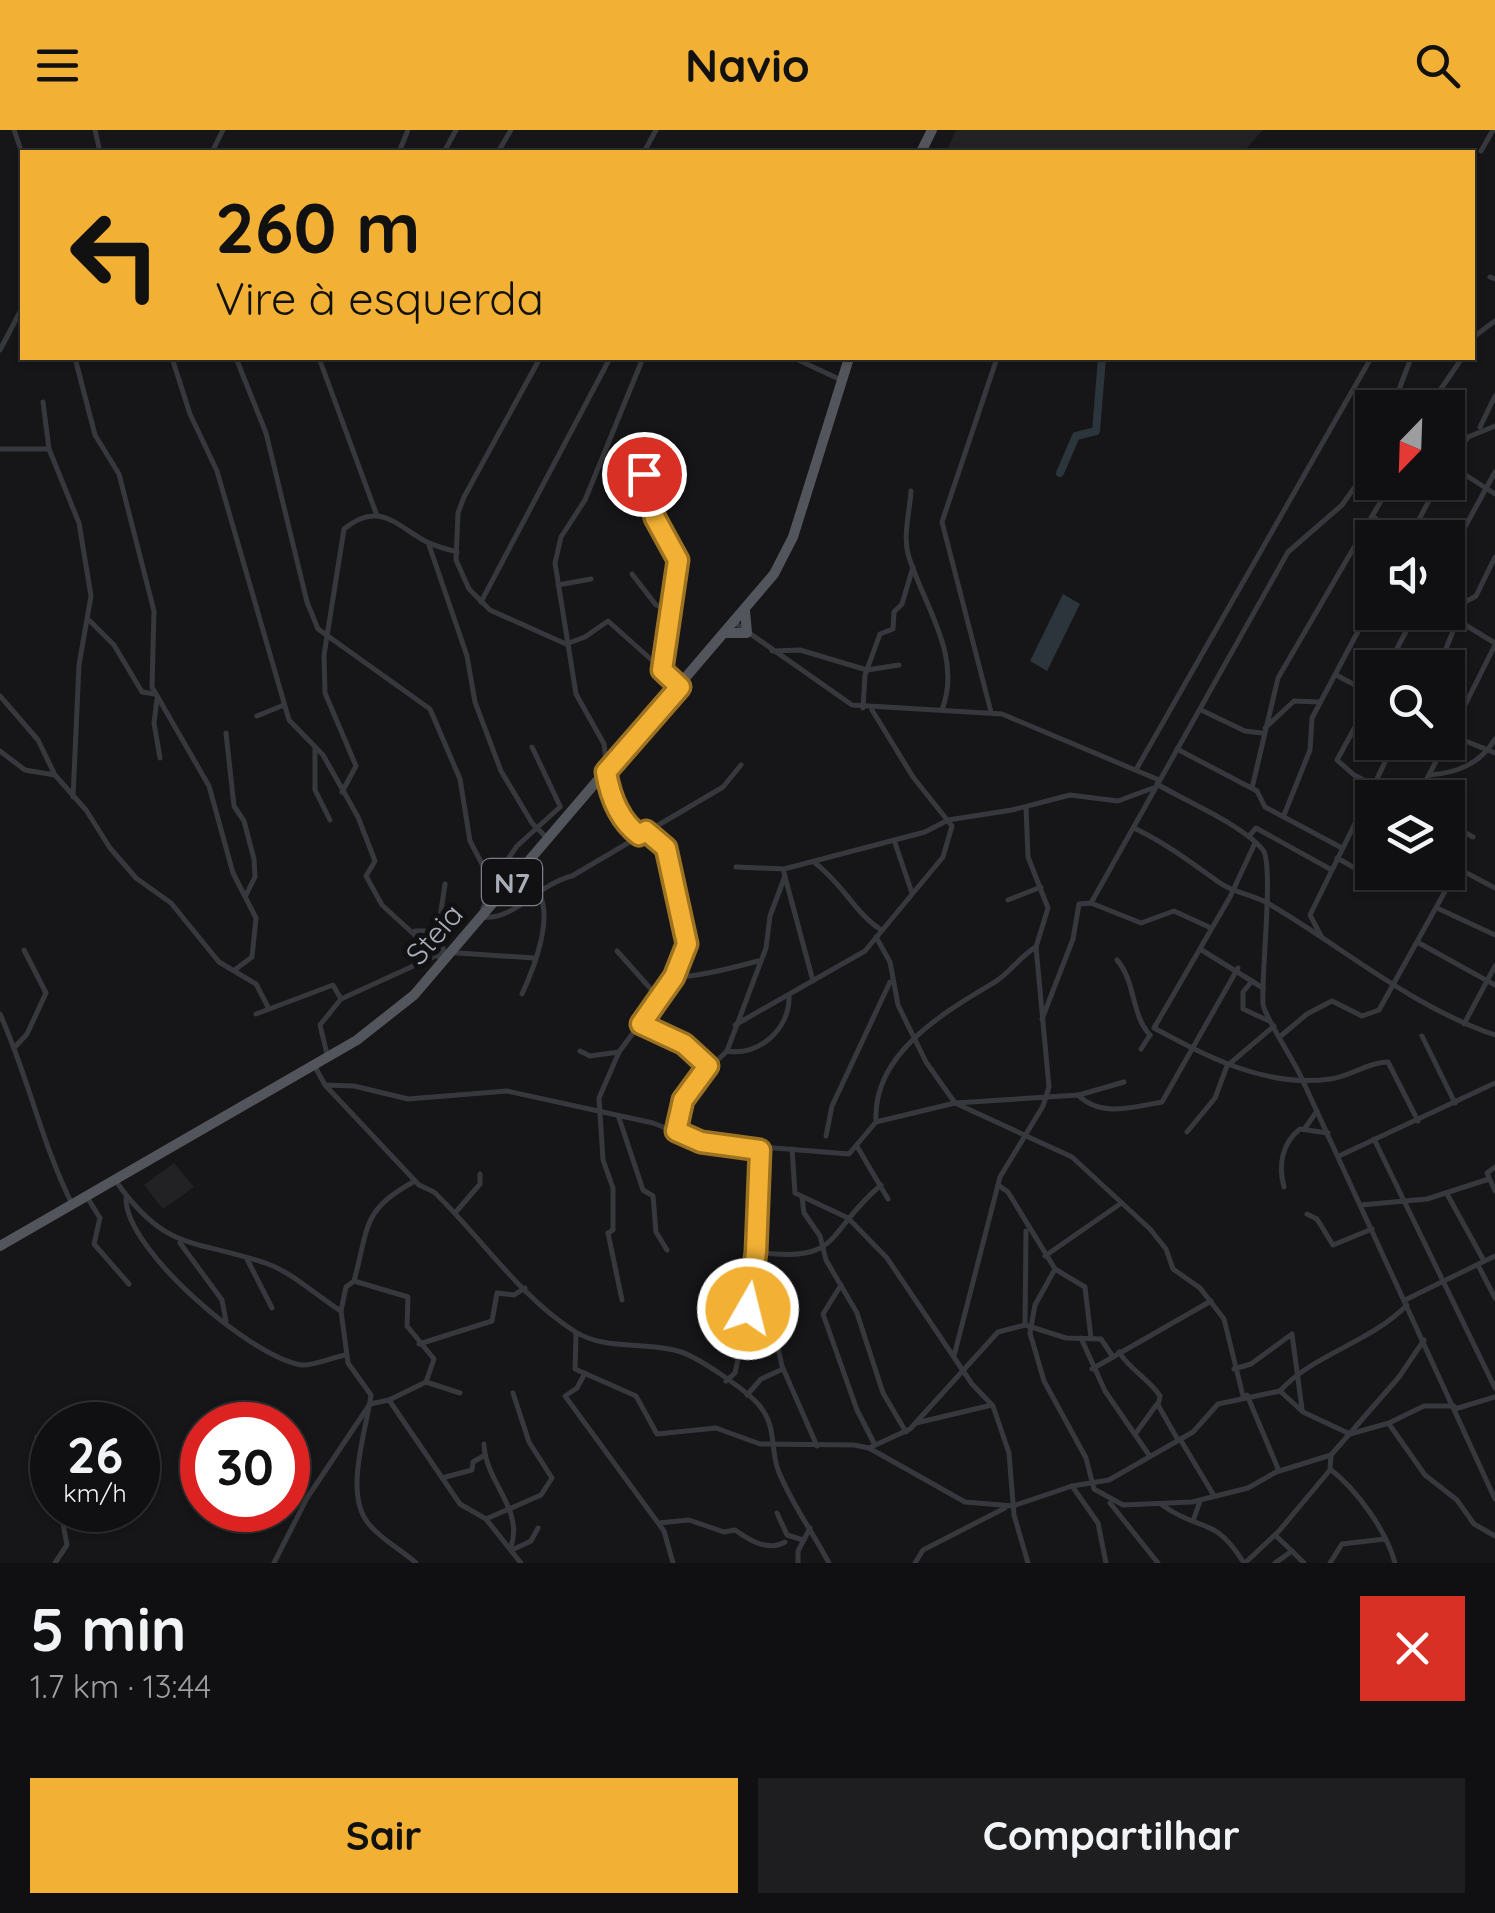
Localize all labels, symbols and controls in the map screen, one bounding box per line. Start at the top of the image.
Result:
text: Navio [685,37,810,93]
icon: menu [30,38,85,93]
icon: search [1410,38,1465,93]
text: 260 m [215,183,421,271]
icon: left [50,190,180,320]
text: Vire à esquerda [215,270,544,326]
north arrow [1355,390,1465,500]
map controls [1355,390,1465,890]
pin [602,432,687,517]
icon: arrive [617,447,672,502]
button: sound [1355,520,1465,630]
button: search [1355,650,1465,760]
button: layers [1355,780,1465,890]
road number: N7 [482,859,542,905]
street label: Steia [397,896,471,972]
position arrow [696,1257,800,1361]
speed limit sign: 30 [180,1402,310,1532]
text: 26 [67,1423,123,1486]
text: km/h [63,1477,127,1508]
text: 5 min [30,1591,187,1666]
button: close [1360,1596,1465,1701]
text: 1.7 km · 13:44 [30,1666,211,1706]
button: Sair [30,1778,738,1893]
button: Compartilhar [758,1778,1465,1893]

